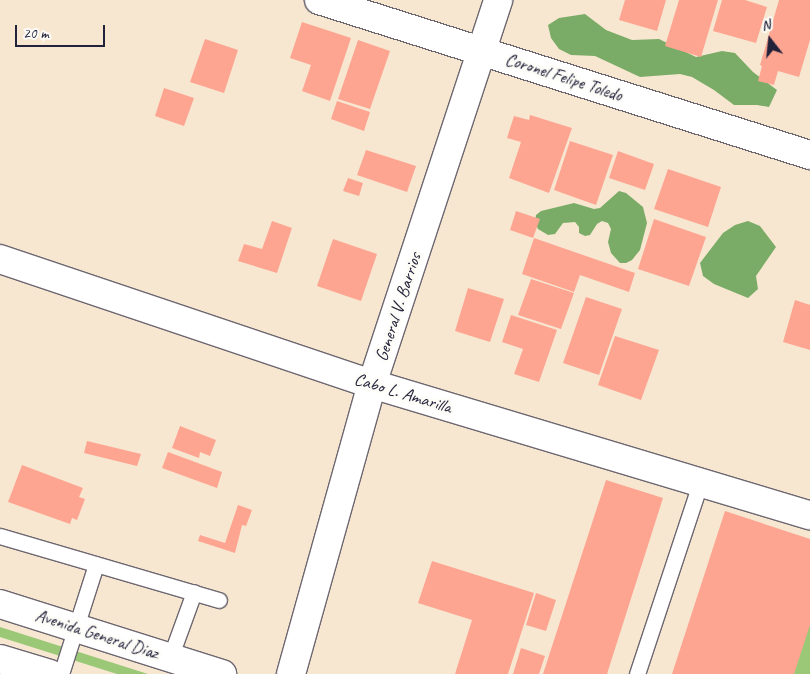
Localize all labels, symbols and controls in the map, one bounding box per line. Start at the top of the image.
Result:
scale bar [18,15,108,47]
north arrow [745,15,795,65]
text: N [759,16,772,34]
text: 20 m [23,24,49,43]
street label: Coronel Felipe Toledo [503,48,625,106]
street label: General V. Barrios [370,250,426,364]
street label: Cabo L. Amarilla [352,368,454,418]
street label: Avenida General Diaz [33,604,161,664]

